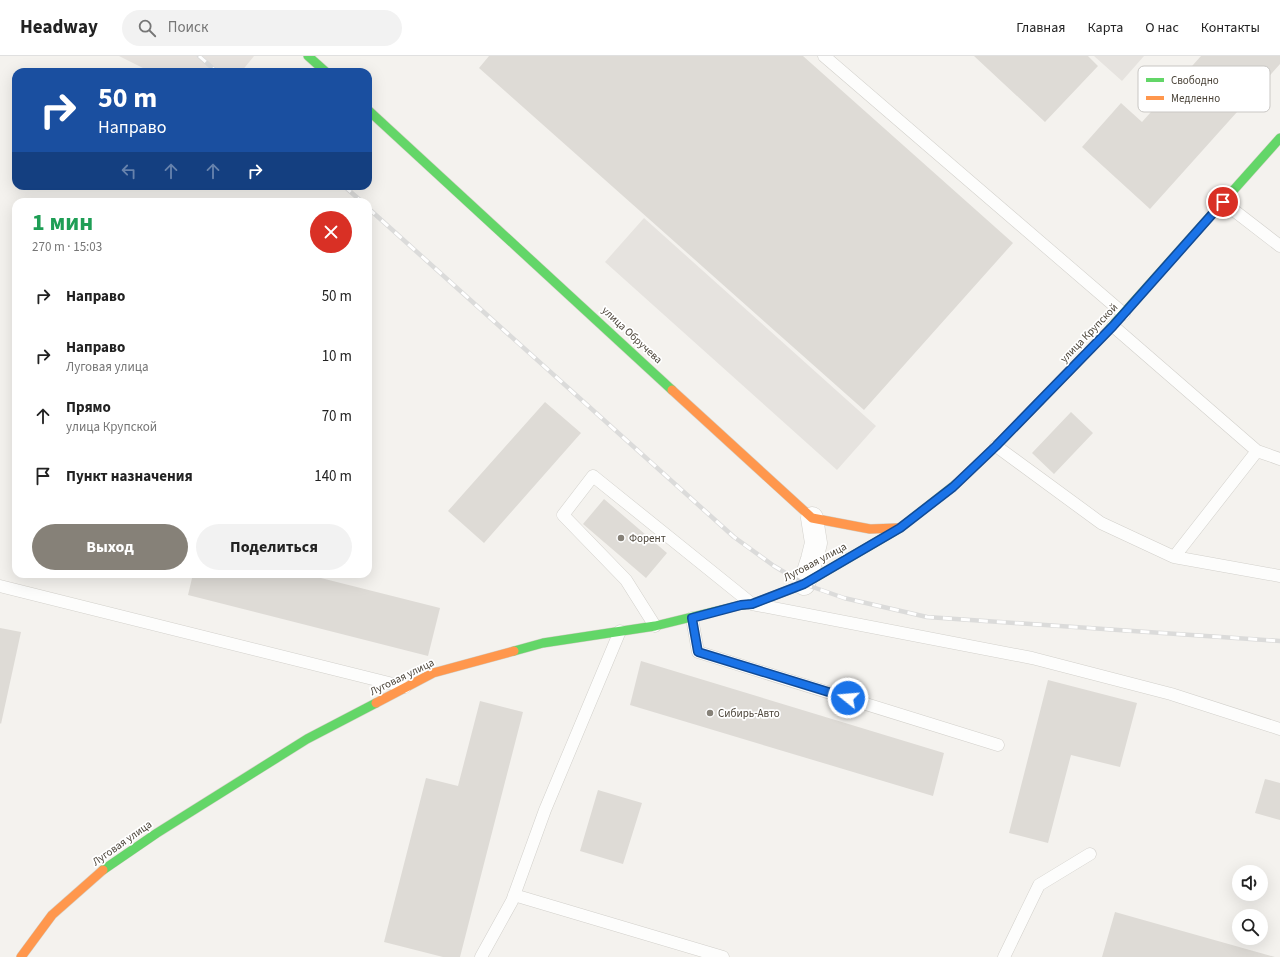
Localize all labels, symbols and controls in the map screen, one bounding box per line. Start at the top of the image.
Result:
search box [122,10,402,46]
text: Headway [20,14,98,41]
icon: search [136,17,158,39]
text: Поиск [168,17,208,38]
text: Главная [1016,18,1065,38]
text: Карта [1087,18,1123,38]
text: О нас [1145,18,1179,38]
text: Контакты [1201,18,1260,38]
legend [1138,66,1270,112]
text: Свободно [1171,73,1219,88]
text: 50 m [98,78,157,118]
icon: right [32,84,84,136]
text: Медленно [1171,91,1220,106]
text: Направо [98,115,166,140]
icon: left [118,160,140,182]
icon: ahead [160,160,182,182]
icon: ahead [202,160,224,182]
icon: right [244,160,266,182]
pin [1206,185,1240,219]
icon: arrive [1212,191,1234,213]
text: 1 мин [32,205,93,240]
button: close [310,211,352,253]
text: 270 m · 15:03 [32,238,102,256]
icon: right [32,285,54,307]
text: Направо [66,286,125,307]
text: 50 m [322,286,352,307]
street label: улица Крупской [1057,300,1121,366]
street label: улица Обручева [598,303,666,367]
text: Направо [66,337,125,358]
icon: right [32,345,54,367]
text: 10 m [322,346,352,367]
text: Луговая улица [66,358,149,376]
text: Прямо [66,397,111,418]
icon: ahead [32,405,54,427]
text: 70 m [322,406,352,427]
text: улица Крупской [66,418,157,436]
icon: arrive [32,465,54,487]
text: Пункт назначения [66,466,193,487]
text: 140 m [314,466,352,487]
button: Выход [32,524,188,570]
button: Поделиться [196,524,352,570]
place label: Форент [629,531,666,546]
marker: Форент [616,533,626,543]
street label: Луговая улица [781,539,849,585]
street label: Луговая улица [367,655,437,699]
position arrow [827,677,869,719]
place label: Сибирь-Авто [718,706,780,721]
marker: Сибирь-Авто [705,708,715,718]
street label: Луговая улица [89,817,155,869]
map controls [1232,865,1268,945]
button: sound [1232,865,1268,901]
button: search [1232,909,1268,945]

